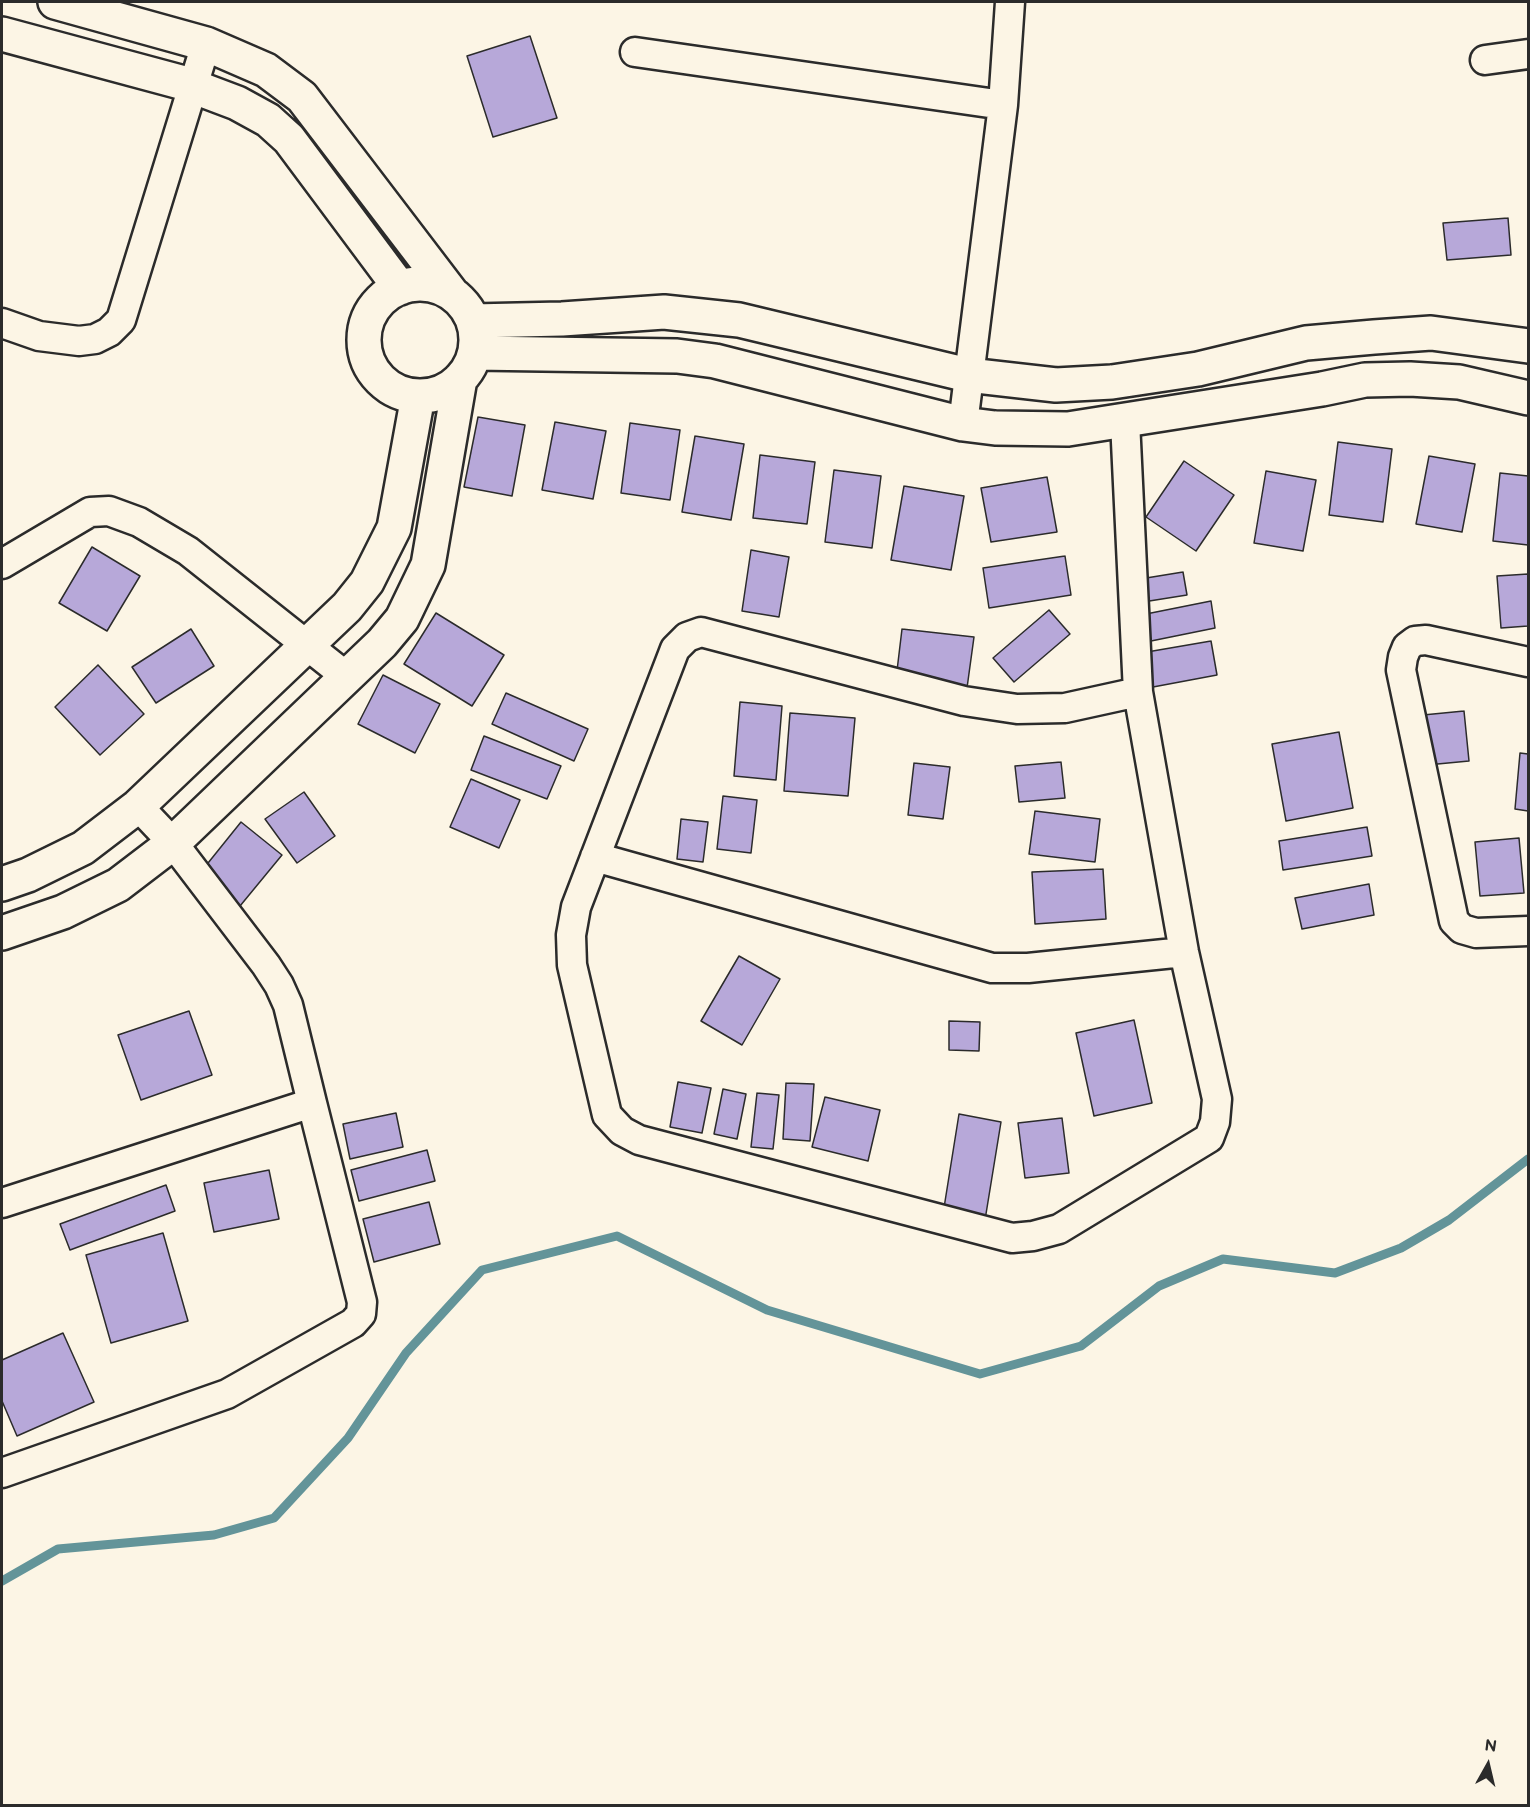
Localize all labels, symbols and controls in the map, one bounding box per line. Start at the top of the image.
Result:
north arrow [1458,1735,1518,1795]
text: N [1483,1736,1498,1757]

